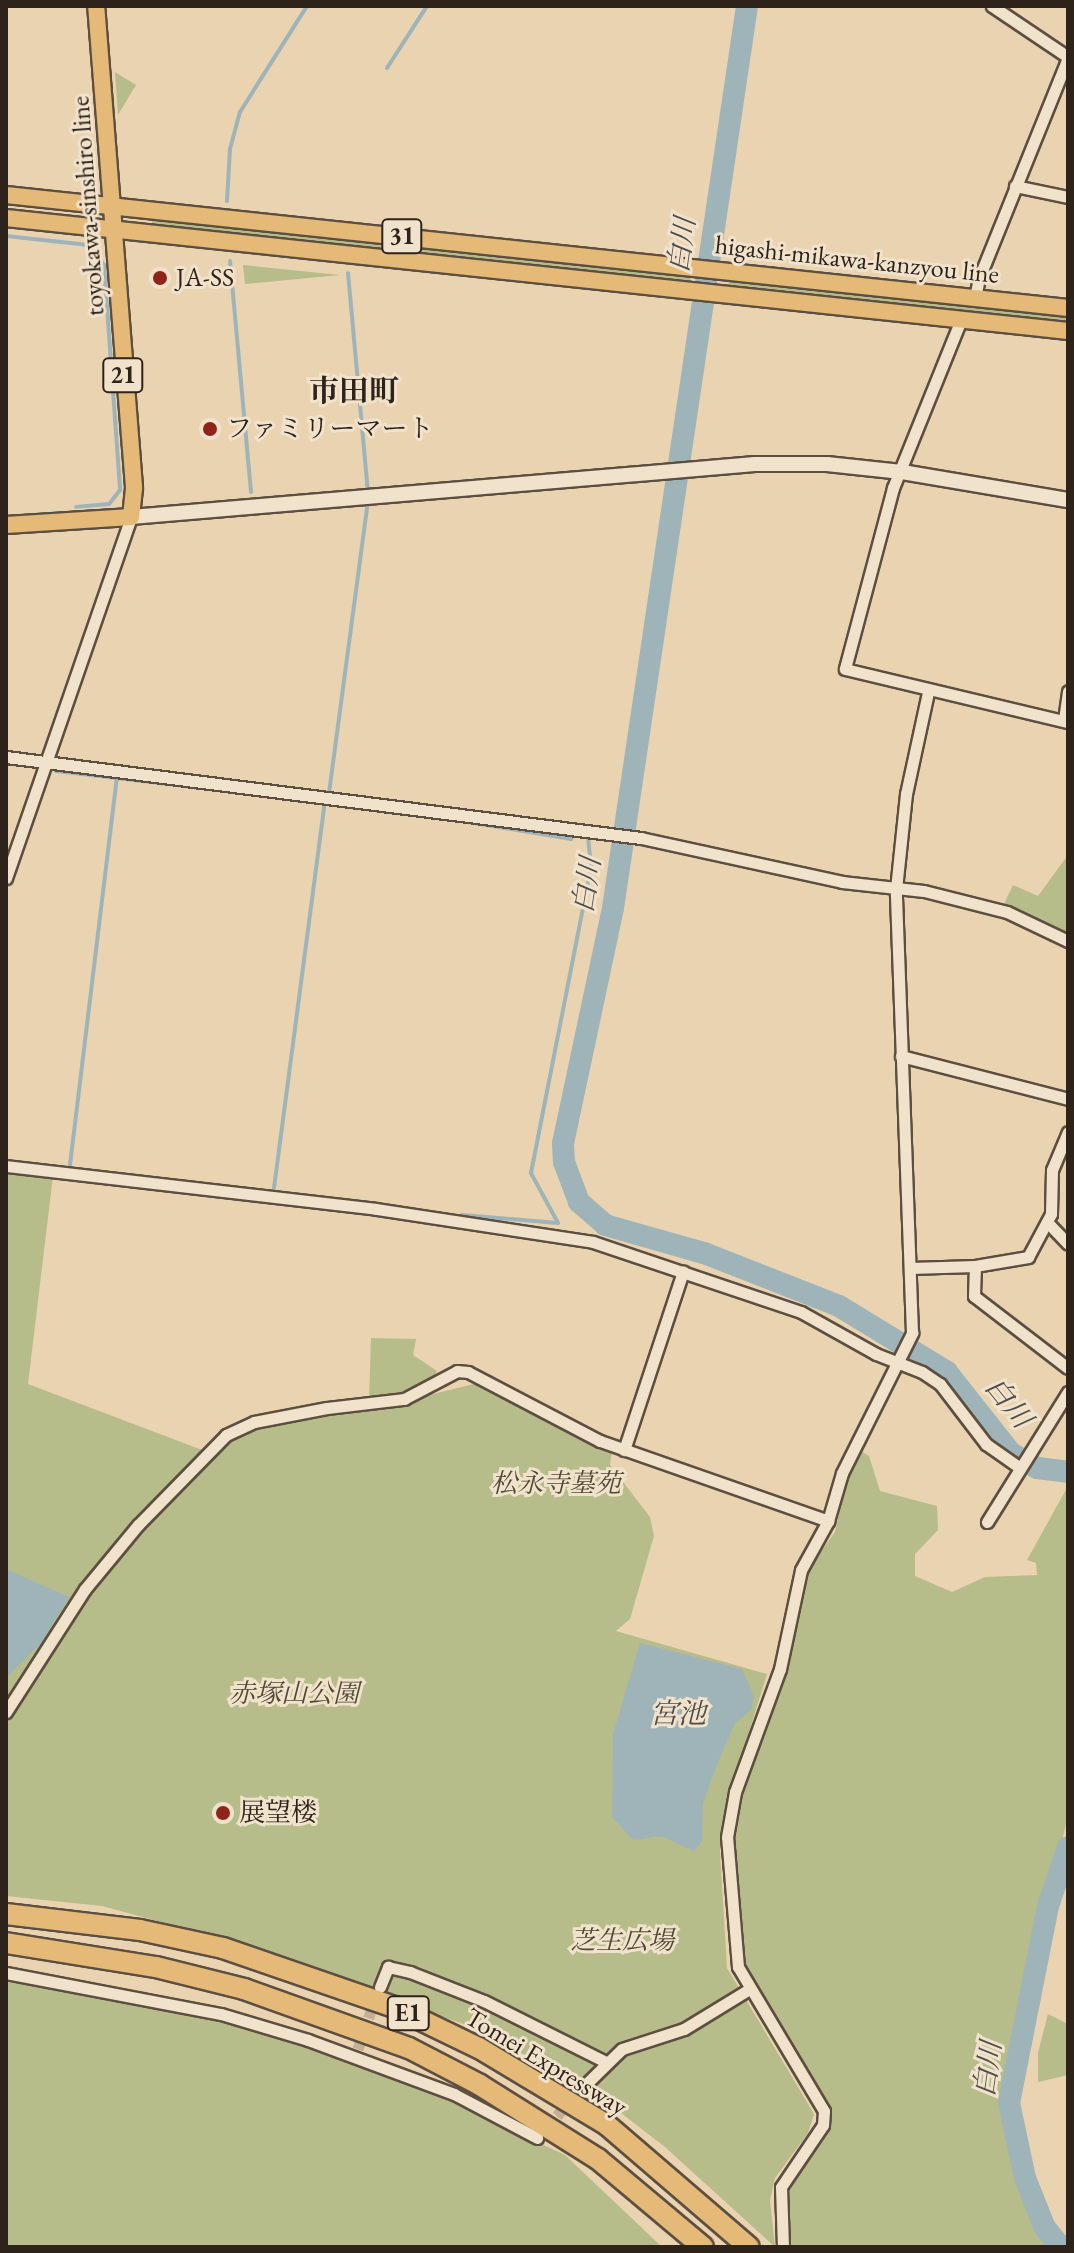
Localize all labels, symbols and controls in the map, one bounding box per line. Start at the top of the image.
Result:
street label: toyokawa-sinshiro line [65,95,111,317]
water label: 白川 [660,215,702,275]
road number: 31 [380,216,424,256]
street label: higashi-mikawa-kanzyou line [713,230,1001,290]
place label: JA-SS [176,262,234,294]
marker: JA-SS [151,269,169,287]
road number: 21 [101,355,145,395]
district label: 市田町 [309,373,399,409]
place label: ファミリーマート [226,413,434,445]
marker: ファミリーマート [201,420,219,438]
water label: 白川 [565,855,607,915]
water label: 白川 [978,1370,1040,1434]
park label: 松永寺墓苑 [491,1468,621,1500]
park label: 赤塚山公園 [229,1678,359,1710]
water label: 宮池 [650,1696,706,1730]
place label: 展望楼 [239,1797,317,1829]
marker: 展望楼 [214,1804,232,1822]
park label: 芝生広場 [570,1925,674,1957]
road number: E1 [386,1993,430,2033]
street label: Tomei Expressway [459,2001,633,2123]
water label: 白川 [966,2039,1008,2099]

